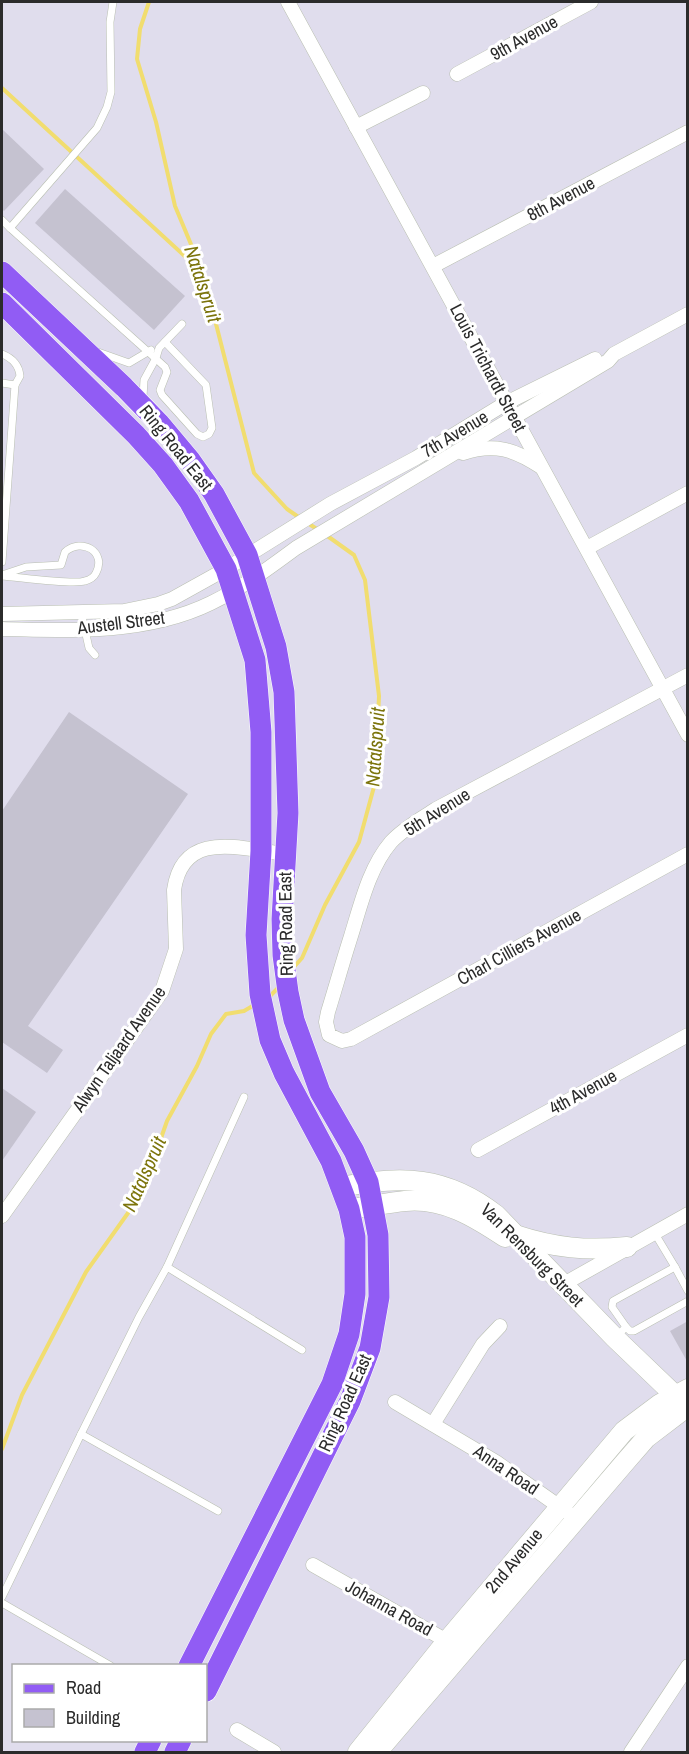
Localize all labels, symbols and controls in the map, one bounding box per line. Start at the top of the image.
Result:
street label: 9th Avenue [486,9,562,66]
street label: 8th Avenue [522,170,599,227]
water label: Natalspruit [178,242,229,326]
street label: Louis Trichardt Street [444,299,533,436]
street label: Ring Road East [134,399,219,496]
street label: 7th Avenue [417,404,493,463]
street label: Austell Street [75,605,166,640]
water label: Natalspruit [358,706,391,787]
street label: 5th Avenue [399,781,475,842]
street label: Ring Road East [272,872,299,976]
street label: Charl Cilliers Avenue [452,902,585,991]
street label: Alwyn Taljaard Avenue [65,981,171,1117]
street label: 4th Avenue [545,1063,621,1120]
water label: Natalspruit [115,1132,172,1216]
street label: Van Rensburg Street [475,1197,590,1312]
street label: Ring Road East [312,1350,377,1455]
street label: Anna Road [468,1438,544,1501]
street label: 2nd Avenue [479,1523,548,1598]
street label: Johanna Road [341,1573,437,1642]
legend [12,1664,207,1742]
text: Road [66,1675,101,1700]
text: Building [66,1705,121,1730]

